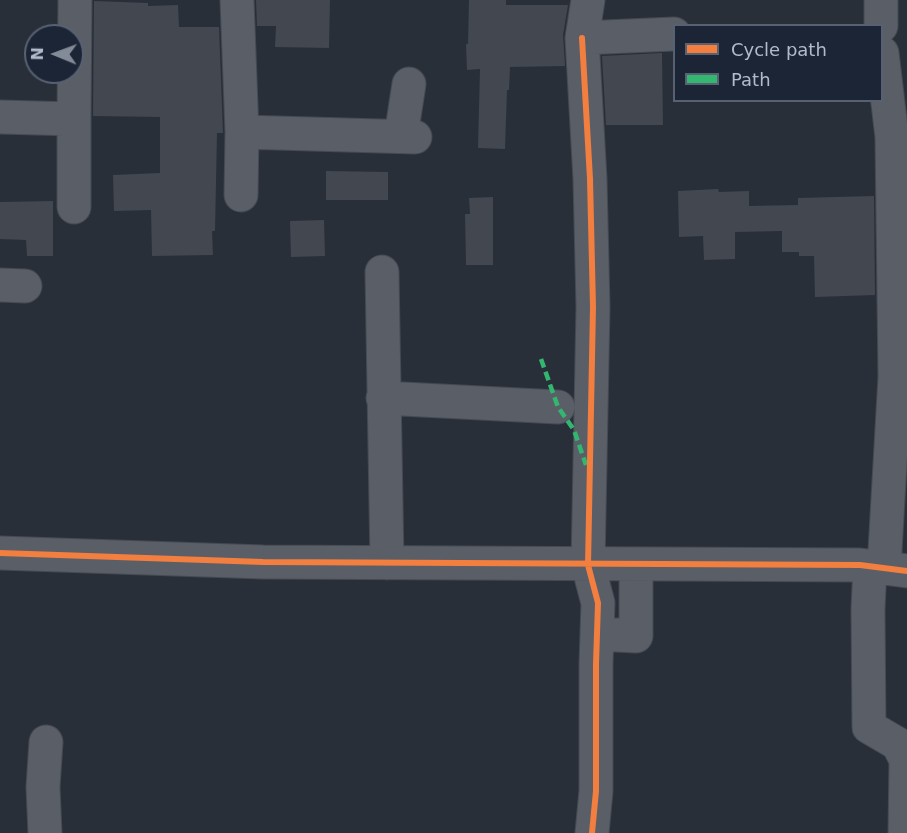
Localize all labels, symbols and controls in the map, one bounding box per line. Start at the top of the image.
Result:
north arrow [24,24,84,84]
legend [673,24,883,102]
text: Cycle path [731,39,827,60]
text: N [28,47,47,61]
text: Path [731,69,771,90]

